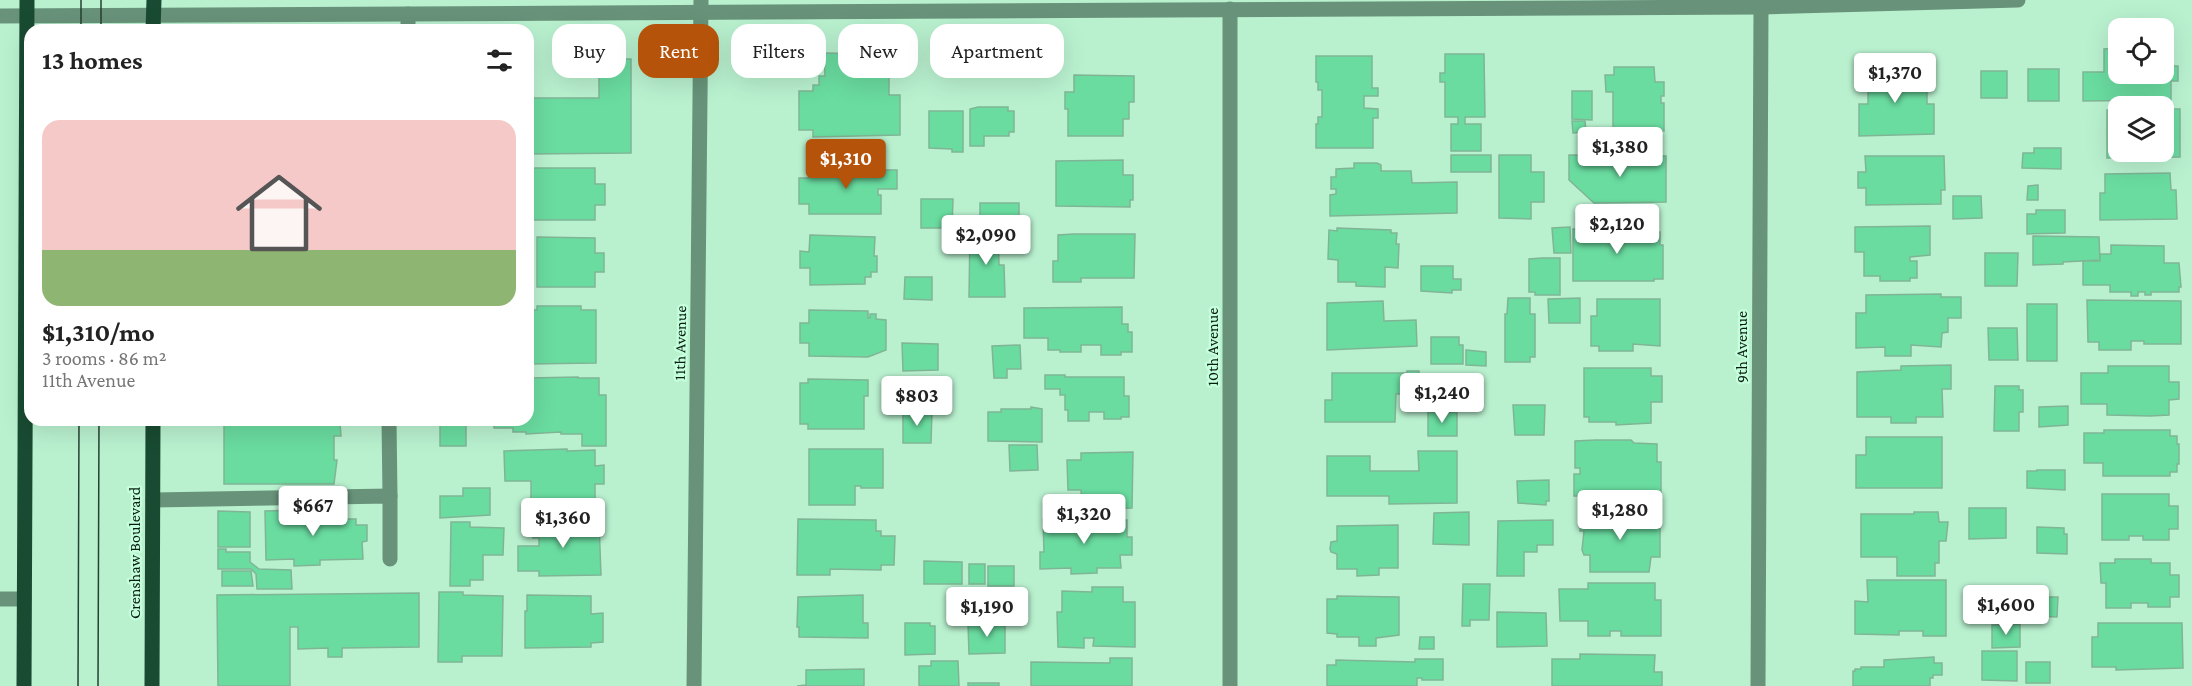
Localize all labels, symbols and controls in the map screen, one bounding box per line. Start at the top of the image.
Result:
map controls [2108,18,2174,162]
button: locate [2108,18,2174,84]
chip: Buy [552,24,626,78]
chip: Rent [638,24,719,78]
chip: Filters [731,24,826,78]
chip: New [838,24,918,78]
chip: Apartment [930,24,1064,78]
icon: filters [483,44,516,77]
text: 13 homes [42,46,143,75]
pin: $1,370 [1846,53,1944,104]
text: $1,370 [1868,61,1922,83]
button: layers [2108,96,2174,162]
pin: $1,380 [1571,127,1669,178]
text: $1,380 [1592,135,1648,157]
pin: $1,310 [797,139,895,190]
text: $1,310 [820,147,872,169]
icon: home [225,159,333,267]
pin: $2,120 [1568,204,1666,255]
text: $2,120 [1589,212,1645,234]
pin: $2,090 [937,215,1035,266]
text: $2,090 [956,223,1016,245]
street label: 11th Avenue [671,306,689,380]
street label: 10th Avenue [1204,308,1221,386]
street label: 9th Avenue [1733,311,1750,383]
text: $1,310/mo [42,318,155,347]
text: 3 rooms · 86 m² [42,347,167,369]
text: 11th Avenue [42,369,135,391]
pin: $1,240 [1393,373,1491,424]
pin: $803 [881,376,953,427]
text: $1,240 [1414,381,1470,403]
text: $803 [895,384,939,406]
street label: Crenshaw Boulevard [126,486,143,619]
pin: $667 [277,486,349,537]
pin: $1,280 [1571,490,1669,541]
text: $667 [293,494,333,516]
pin: $1,320 [1035,494,1133,545]
pin: $1,360 [514,498,612,549]
text: $1,280 [1591,498,1649,520]
text: $1,320 [1057,502,1111,524]
text: $1,360 [535,506,591,528]
pin: $1,600 [1957,585,2055,636]
pin: $1,190 [938,587,1036,638]
text: $1,600 [1977,593,2035,615]
text: $1,190 [960,595,1014,617]

